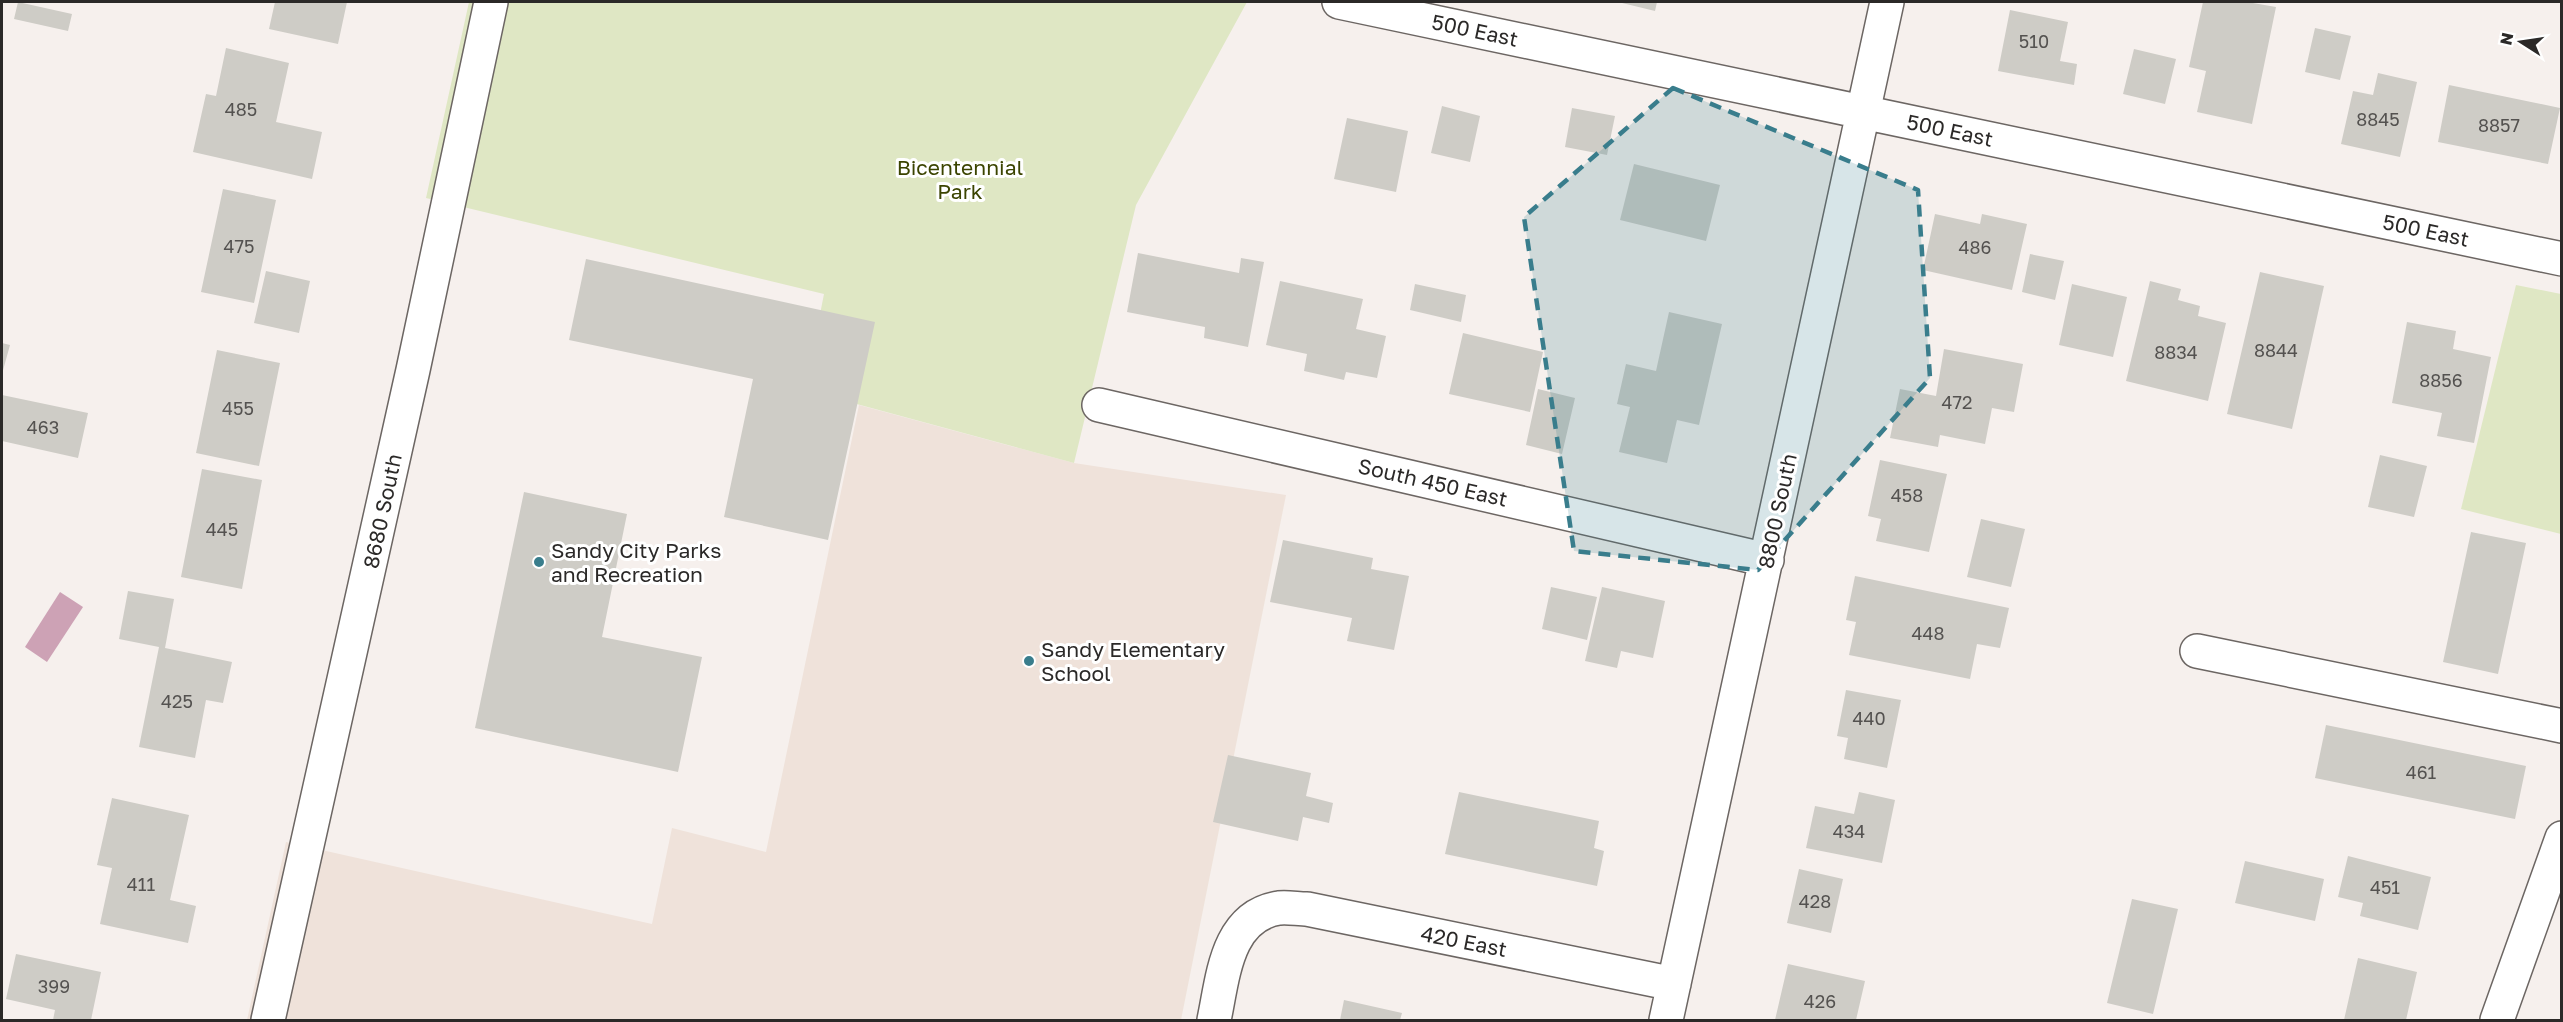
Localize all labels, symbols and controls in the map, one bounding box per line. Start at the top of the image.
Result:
street label: 500 East [1430,8,1520,52]
north arrow [2491,12,2551,72]
house number: 510 [2019,30,2049,52]
text: N [2495,31,2517,47]
house number: 485 [225,98,257,120]
street label: 500 East [1905,108,1995,152]
house number: 8845 [2356,108,2400,130]
house number: 8857 [2478,114,2520,136]
park label: Bicentennial Park [897,154,1023,204]
street label: 500 East [2381,208,2471,252]
house number: 475 [224,235,254,257]
house number: 486 [1959,236,1991,258]
house number: 8844 [2254,339,2298,361]
house number: 8834 [2154,341,2198,363]
house number: 8856 [2419,369,2463,391]
house number: 472 [1942,391,1972,413]
house number: 455 [222,397,254,419]
house number: 463 [27,416,59,438]
street label: 8680 South [357,451,407,571]
street label: 8800 South [1752,451,1802,571]
street label: South 450 East [1356,452,1510,512]
house number: 458 [1891,484,1923,506]
house number: 445 [206,518,238,540]
place label: Sandy City Parks and Recreation [551,537,721,587]
marker: Sandy City Parks and Recreation [532,555,546,569]
house number: 448 [1912,622,1944,644]
place label: Sandy Elementary School [1041,636,1225,686]
marker: Sandy Elementary School [1022,654,1036,668]
house number: 425 [161,690,193,712]
house number: 440 [1852,707,1886,729]
house number: 461 [2406,761,2437,783]
house number: 434 [1833,820,1865,842]
house number: 411 [127,873,155,895]
house number: 451 [2370,876,2400,898]
house number: 428 [1799,890,1831,912]
street label: 420 East [1419,920,1509,962]
house number: 399 [38,975,70,997]
house number: 426 [1804,990,1836,1012]

